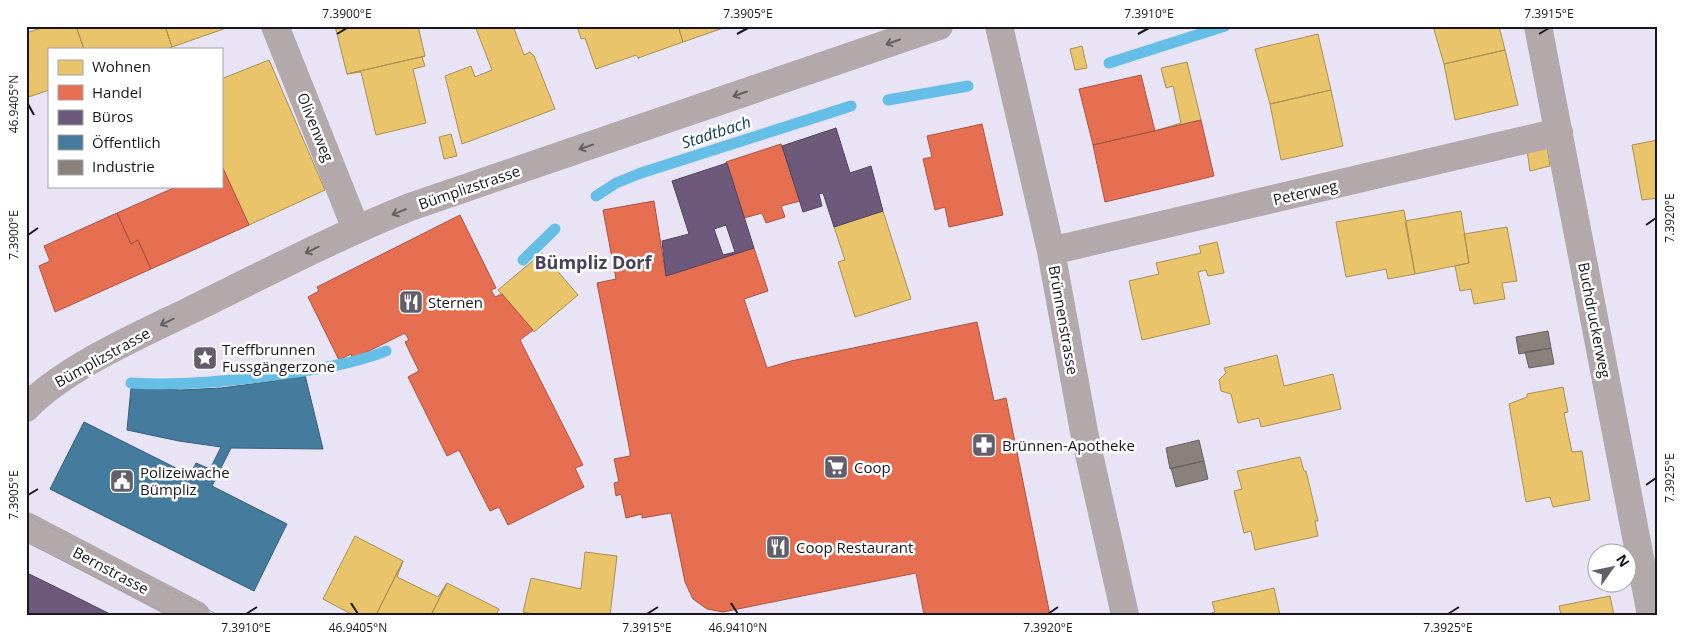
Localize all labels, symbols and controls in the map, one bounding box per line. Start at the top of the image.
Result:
text: 7.3900°E [322,5,372,22]
text: 7.3905°E [723,5,773,22]
text: 7.3910°E [1124,5,1174,22]
text: 7.3915°E [1524,5,1574,22]
one-way arrow [886,38,902,47]
legend [48,48,222,188]
text: Wohnen [92,56,151,76]
text: 46.9405°N [5,75,22,133]
text: Handel [92,82,142,102]
street label: Olivenweg [293,90,339,164]
one-way arrow [732,90,748,100]
text: Büros [92,106,133,126]
water label: Stadtbach [679,110,753,154]
text: Öffentlich [92,132,161,152]
one-way arrow [579,143,594,152]
text: Industrie [92,156,155,176]
street label: Bümplizstrasse [416,160,522,214]
street label: Peterweg [1271,175,1339,209]
text: 7.3920°E [1661,193,1678,243]
one-way arrow [392,207,407,217]
text: 7.3900°E [5,210,22,260]
one-way arrow [305,246,320,256]
district label: Bümpliz Dorf [534,250,653,274]
street label: Buchdruckerweg [1574,260,1616,380]
street label: Brünnenstrasse [1045,264,1083,376]
restaurant icon: Sternen [398,289,424,315]
place label: Sternen [428,292,483,312]
one-way arrow [159,317,174,327]
street label: Bümplizstrasse [51,322,153,392]
place label: Treffbrunnen Fussgängerzone [222,339,335,376]
place icon: Treffbrunnen Fussgängerzone [192,345,218,371]
pharmacy icon: Brünnen-Apotheke [971,432,997,458]
place label: Brünnen-Apotheke [1002,435,1135,455]
text: 7.3925°E [1661,453,1678,503]
supermarket icon: Coop [823,454,849,480]
place label: Coop [854,457,891,477]
place label: Polizeiwache Bümpliz [140,462,230,499]
public building icon: Polizeiwache Bümpliz [109,468,135,494]
text: 7.3905°E [5,470,22,520]
restaurant icon: Coop Restaurant [765,534,791,560]
place label: Coop Restaurant [796,537,913,557]
street label: Bernstrasse [70,542,152,598]
north arrow [1586,544,1636,594]
text: N [1612,551,1634,571]
text: 7.3910°E [221,619,271,636]
text: 46.9405°N [329,619,387,636]
text: 7.3915°E [622,619,672,636]
text: 46.9410°N [709,619,767,636]
text: 7.3920°E [1023,619,1073,636]
text: 7.3925°E [1423,619,1473,636]

